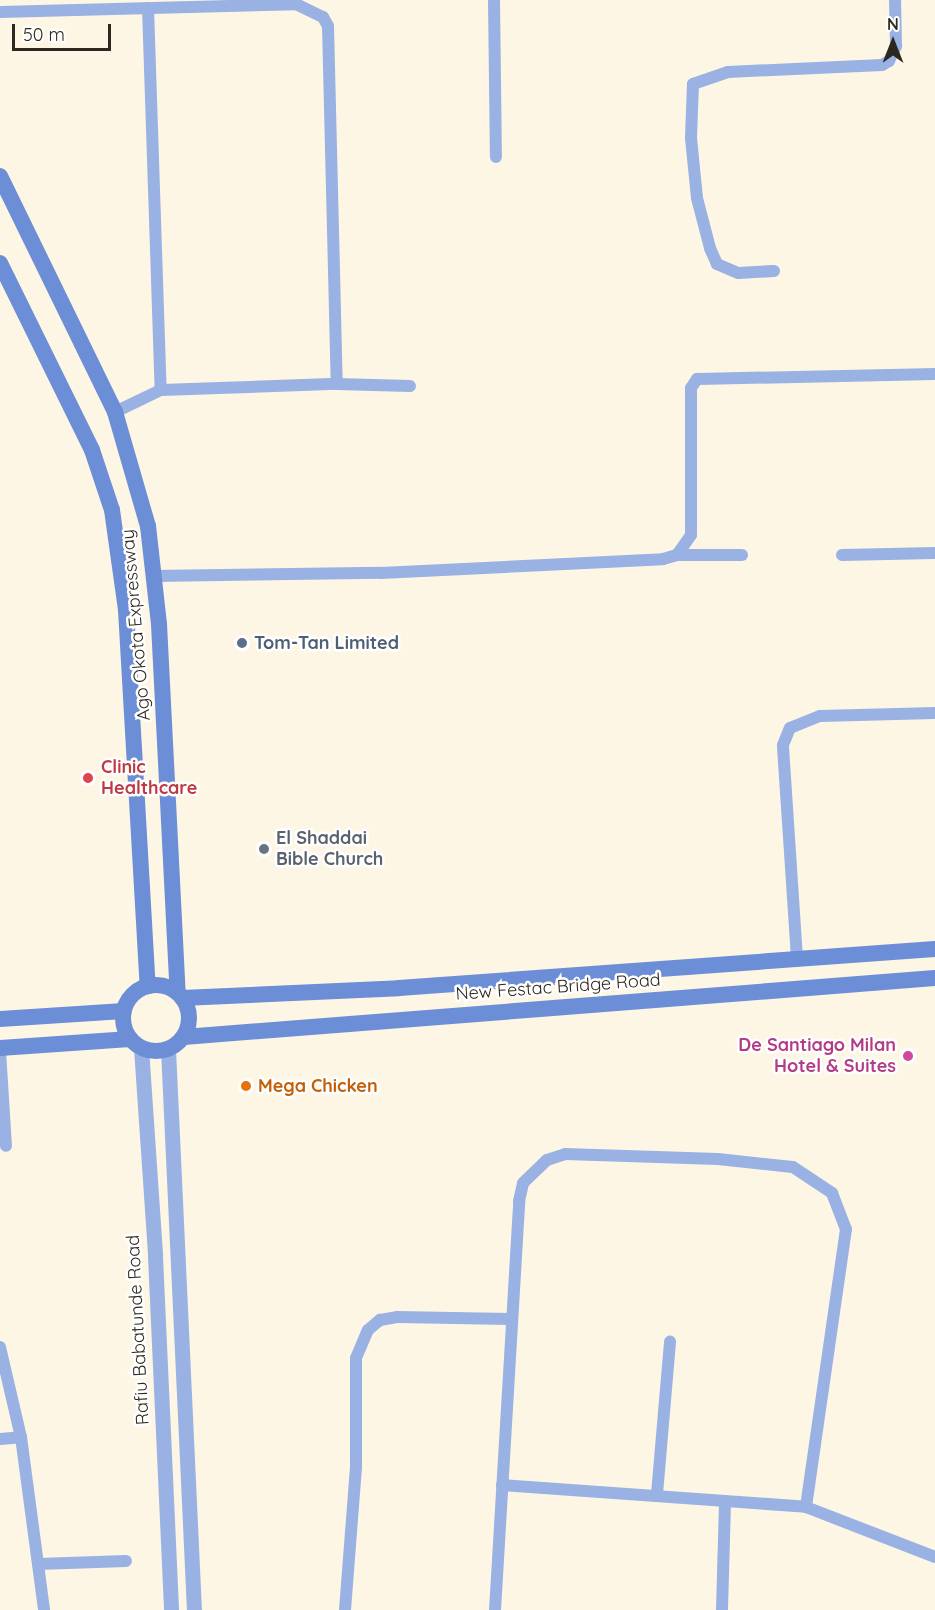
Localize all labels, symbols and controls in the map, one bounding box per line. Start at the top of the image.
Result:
scale bar [15,12,114,50]
north arrow [863,12,923,72]
text: N [887,14,899,34]
text: 50 m [23,23,65,46]
street label: Ago Okota Expressway [117,528,155,722]
place label: Tom-Tan Limited [254,632,399,654]
marker: Tom-Tan Limited [235,636,249,650]
place label: Clinic Healthcare [101,757,197,800]
marker: Clinic Healthcare [79,769,97,787]
place label: El Shaddai Bible Church [276,828,383,870]
marker: El Shaddai Bible Church [257,842,271,856]
street label: New Festac Bridge Road [455,969,661,1005]
place label: De Santiago Milan Hotel & Suites [738,1035,896,1078]
marker: De Santiago Milan Hotel & Suites [901,1049,915,1063]
place label: Mega Chicken [258,1075,378,1097]
marker: Mega Chicken [239,1079,253,1093]
street label: Rafiu Babatunde Road [122,1234,154,1426]

